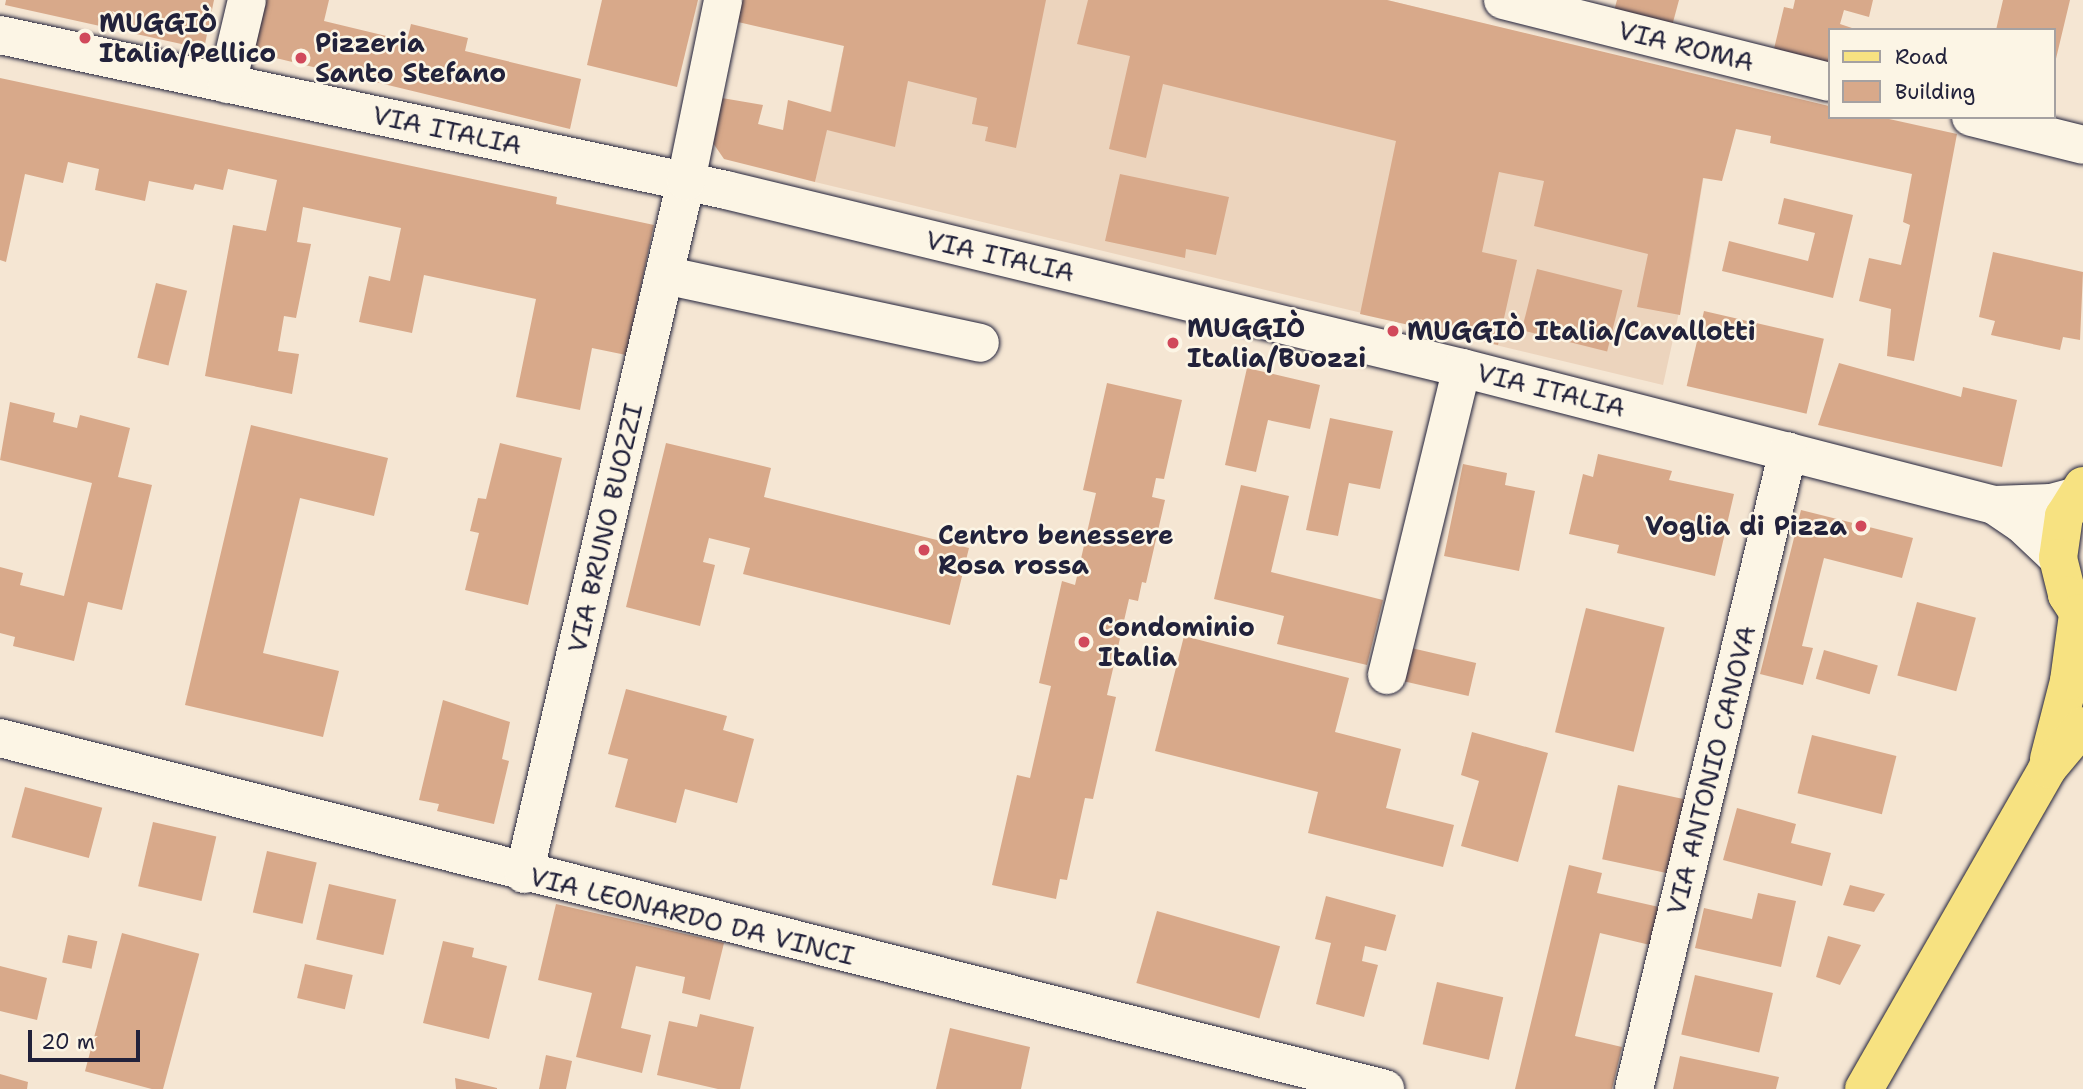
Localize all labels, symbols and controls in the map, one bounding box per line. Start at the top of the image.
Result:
place label: MUGGIÒ Italia/Pellico [99,7,276,68]
street label: VIA ROMA [1615,14,1757,78]
place label: Pizzeria Santo Stefano [315,27,506,88]
legend [1828,28,2055,119]
marker: MUGGIÒ Italia/Pellico [77,30,93,46]
text: Road [1895,43,1948,71]
marker: Pizzeria Santo Stefano [293,50,309,66]
text: Building [1895,78,1975,106]
street label: VIA ITALIA [370,99,524,161]
street label: VIA ITALIA [923,224,1077,288]
place label: MUGGIÒ Italia/Buozzi [1187,312,1366,374]
place label: MUGGIÒ Italia/Cavallotti [1407,315,1756,347]
marker: MUGGIÒ Italia/Cavallotti [1385,323,1401,339]
marker: MUGGIÒ Italia/Buozzi [1165,335,1181,351]
street label: VIA ITALIA [1474,357,1628,423]
street label: VIA BRUNO BUOZZI [561,400,649,656]
place label: Voglia di Pizza [1645,510,1847,542]
marker: Voglia di Pizza [1853,518,1869,534]
place label: Centro benessere Rosa rossa [938,519,1174,580]
marker: Centro benessere Rosa rossa [916,542,932,558]
place label: Condominio Italia [1098,611,1255,672]
street label: VIA ANTONIO CANOVA [1660,622,1762,918]
marker: Condominio Italia [1076,634,1092,650]
street label: VIA LEONARDO DA VINCI [526,861,858,971]
scale bar [32,1016,144,1060]
text: 20 m [41,1028,95,1056]

